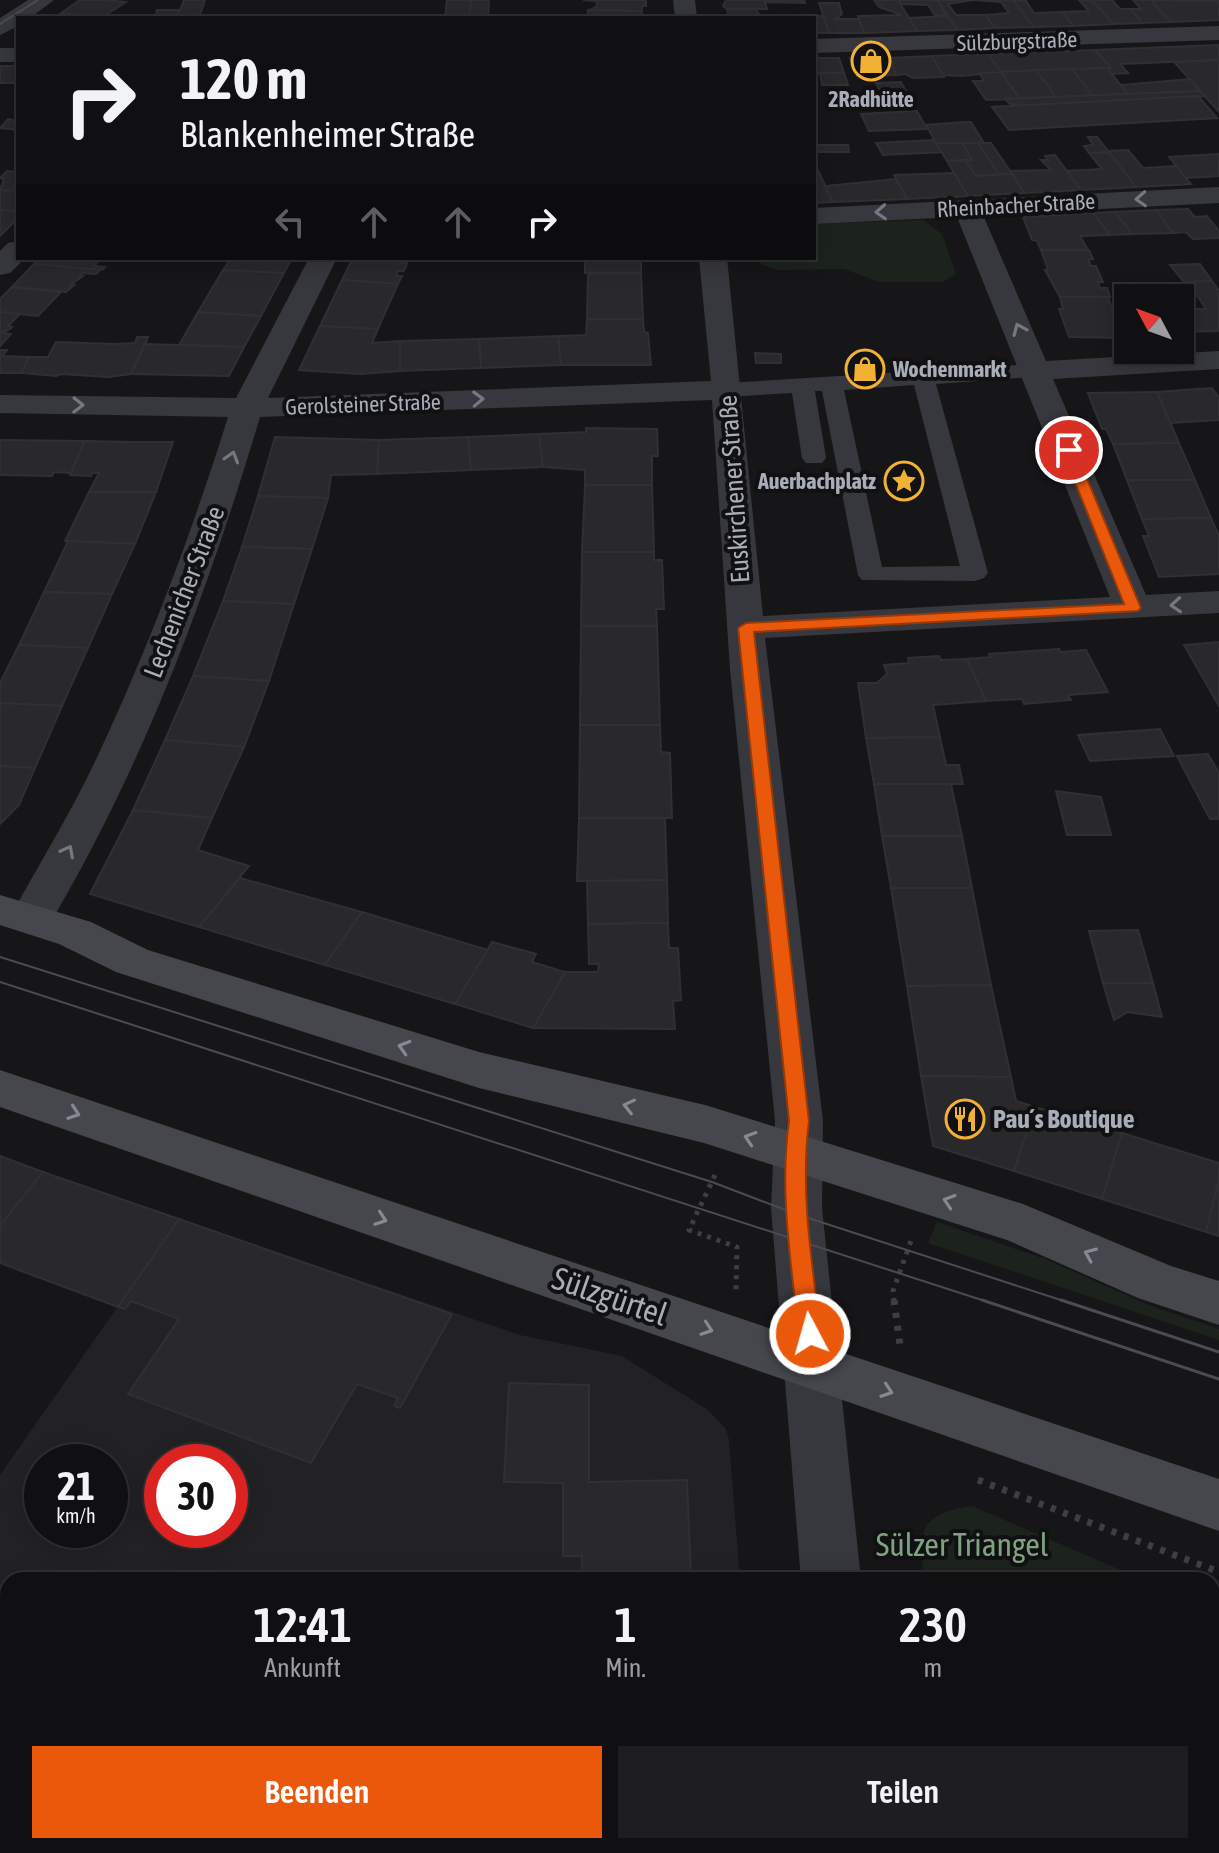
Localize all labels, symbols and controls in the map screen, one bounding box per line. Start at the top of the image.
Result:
street label: Sülzburgstraße [956,26,1078,56]
shop icon: 2Radhütte [850,40,892,82]
text: 120 m [180,47,307,111]
icon: right [48,48,152,152]
place label: 2Radhütte [828,86,914,112]
text: Blankenheimer Straße [180,113,475,155]
street label: Rheinbacher Straße [936,188,1096,222]
one-way arrow [1134,190,1147,207]
icon: left [268,200,312,244]
icon: ahead [352,200,396,244]
icon: ahead [436,200,480,244]
icon: right [520,200,564,244]
one-way arrow [874,204,887,221]
north arrow [1114,284,1194,364]
map controls [1114,284,1194,364]
one-way arrow [1012,323,1028,337]
shop icon: Wochenmarkt [844,348,886,390]
place label: Wochenmarkt [892,356,1007,382]
street label: Gerolsteiner Straße [285,388,441,420]
one-way arrow [472,391,485,408]
street label: Euskirchener Straße [712,394,756,584]
one-way arrow [72,396,85,413]
pin [1035,416,1103,484]
icon: arrive [1047,428,1091,472]
one-way arrow [223,450,239,464]
place icon: Auerbachplatz [883,460,925,502]
place label: Auerbachplatz [757,468,876,494]
street label: Lechenicher Straße [138,502,230,682]
one-way arrow [1169,596,1182,613]
one-way arrow [58,844,73,859]
one-way arrow [398,1040,412,1056]
one-way arrow [623,1098,636,1115]
restaurant icon: Pau´s Boutique [944,1098,986,1140]
one-way arrow [66,1104,80,1120]
place label: Pau´s Boutique [993,1104,1135,1134]
one-way arrow [743,1131,757,1147]
one-way arrow [942,1195,956,1211]
one-way arrow [373,1210,387,1226]
one-way arrow [1084,1247,1098,1263]
street label: Sülzgürtel [548,1259,673,1333]
position arrow [768,1292,852,1376]
one-way arrow [699,1320,713,1336]
one-way arrow [879,1381,893,1397]
speed limit sign: 30 [144,1444,248,1548]
text: 21 [57,1463,95,1508]
text: km/h [56,1504,96,1527]
park label: Sülzer Triangel [876,1526,1049,1563]
text: 12:41 [253,1597,352,1652]
text: 1 [614,1597,637,1652]
text: 230 [899,1597,967,1652]
text: Ankunft [264,1653,341,1683]
text: Min. [605,1653,646,1683]
text: m [924,1653,942,1683]
button: Beenden [32,1746,602,1838]
button: Teilen [618,1746,1188,1838]

